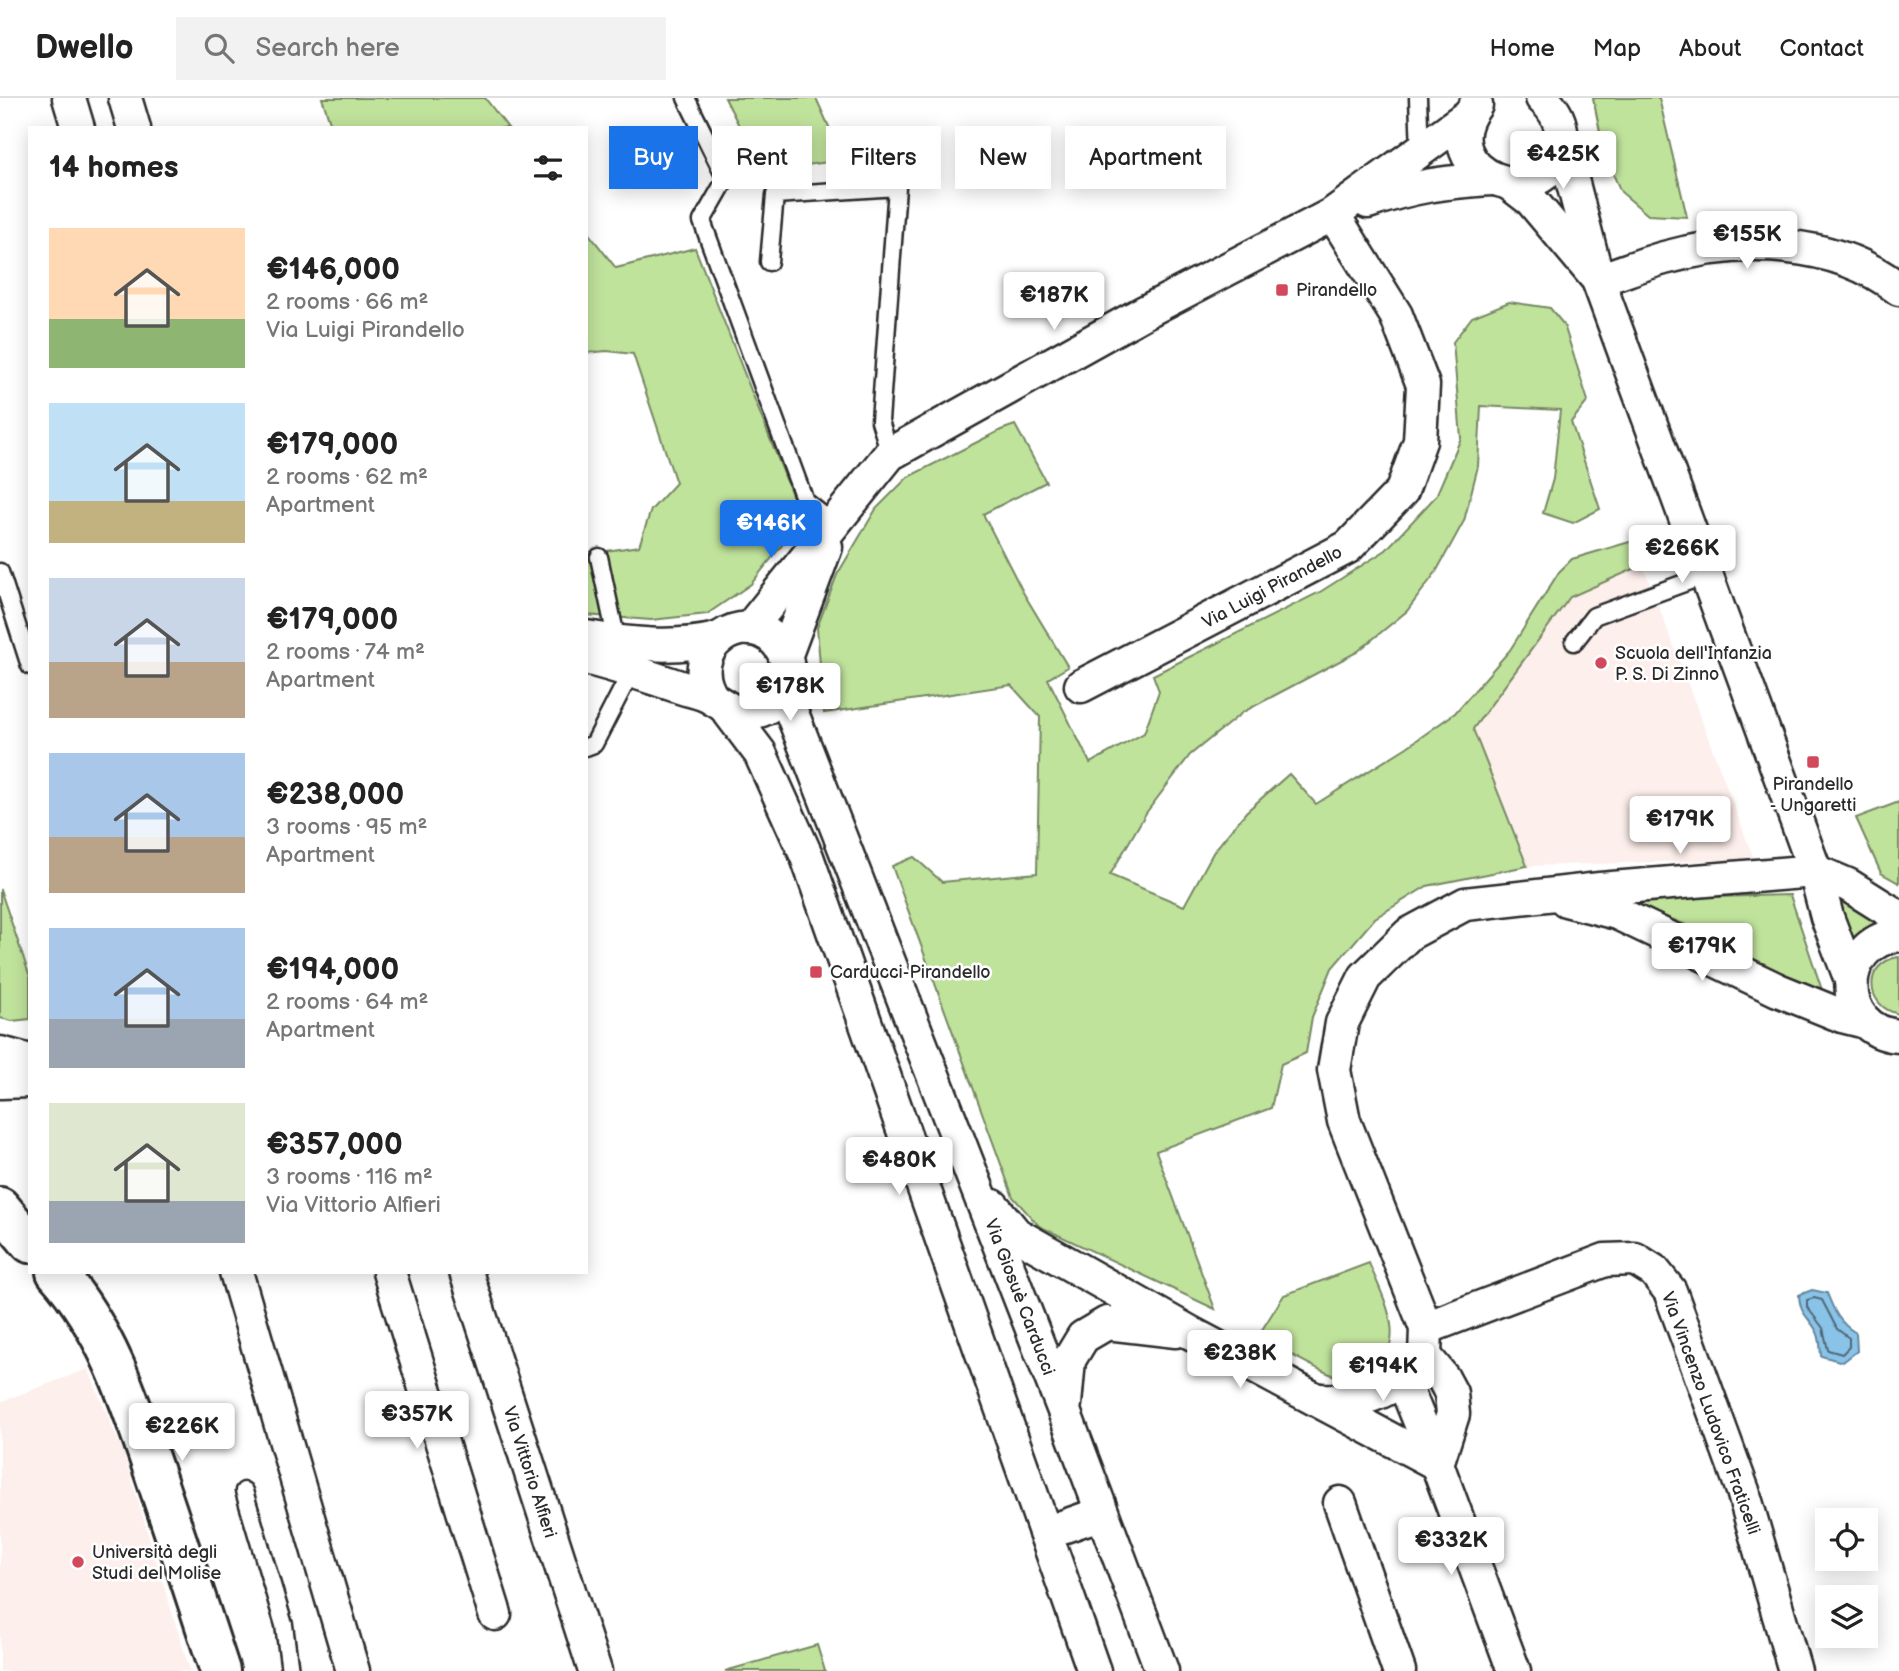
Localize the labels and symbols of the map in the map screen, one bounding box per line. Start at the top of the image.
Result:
pin: €425K [1514,132,1612,191]
pin: €155K [1698,212,1796,271]
pin: €187K [1005,272,1103,332]
place label: Pirandello [1296,280,1377,301]
marker: Pirandello [1274,282,1290,298]
pin: €146K [722,500,820,560]
pin: €266K [1633,526,1731,585]
street label: Via Luigi Pirandello [1199,542,1346,633]
place label: Scuola dell'Infanzia P. S. Di Zinno [1615,643,1772,685]
marker: Scuola dell'Infanzia P. S. Di Zinno [1593,655,1609,671]
pin: €178K [741,664,839,723]
marker: Pirandello - Ungaretti [1805,754,1821,770]
place label: Pirandello - Ungaretti [1770,774,1856,816]
pin: €179K [1631,796,1729,856]
pin: €179K [1653,924,1751,983]
place label: Carducci-Pirandello [830,962,991,983]
marker: Carducci-Pirandello [808,964,824,980]
pin: €480K [850,1138,948,1197]
street label: Via Giosuè Carducci [980,1216,1059,1378]
street label: Via Vincenzo Ludovico Fraticelli [1657,1289,1764,1537]
pin: €238K [1191,1330,1289,1390]
pin: €194K [1334,1344,1432,1403]
pin: €357K [368,1392,466,1451]
pin: €226K [133,1404,231,1463]
street label: Via Vittorio Alfieri [498,1404,561,1540]
pin: €332K [1402,1518,1500,1577]
place label: Università degli Studi del Molise [92,1542,221,1584]
marker: Università degli Studi del Molise [70,1554,86,1570]

